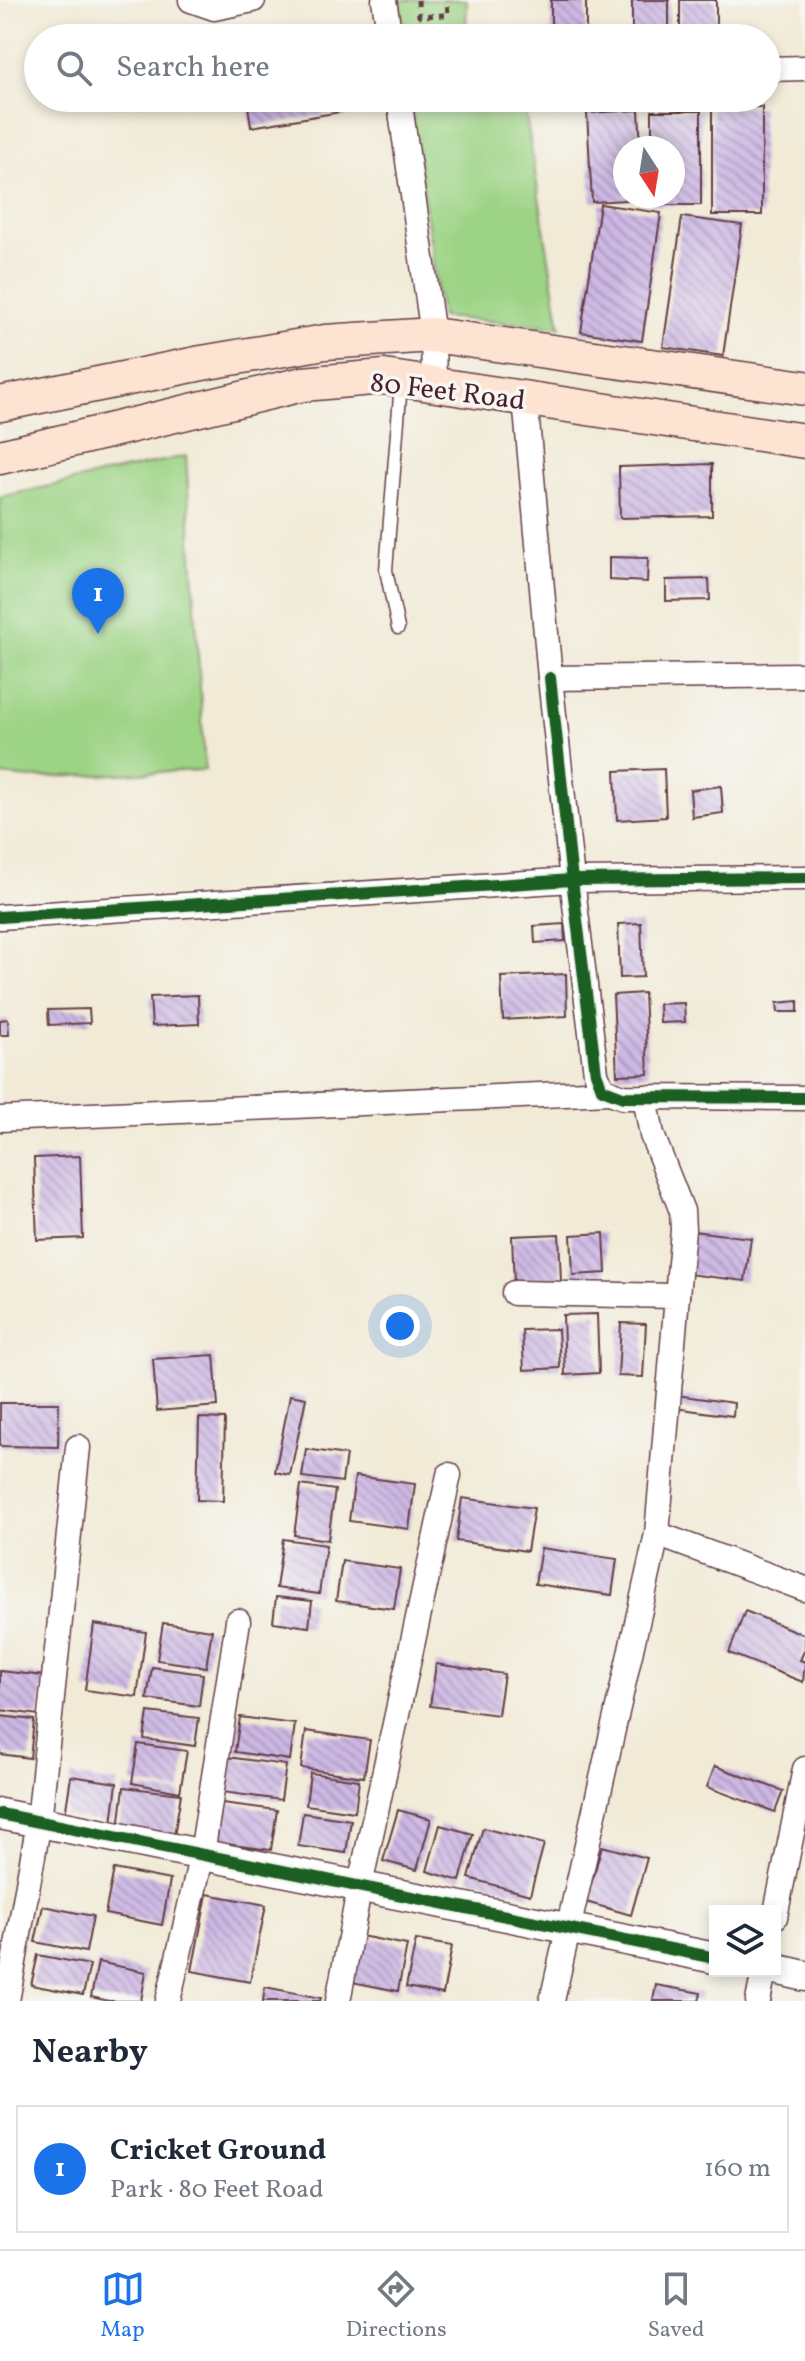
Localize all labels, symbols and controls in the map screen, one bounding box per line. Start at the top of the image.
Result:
search box [24,24,781,112]
icon: search [52,46,96,90]
text: Search here [116,47,270,89]
north arrow [613,136,685,208]
street label: 80 Feet Road [368,364,528,421]
pin: 1 [72,568,124,634]
your location [380,1306,420,1346]
map controls [709,1905,781,1977]
button: layers [709,1905,781,1977]
text: Nearby [32,2030,148,2077]
text: Cricket Ground [110,2130,326,2172]
text: 1 [55,2151,65,2187]
text: 160 m [704,2151,771,2187]
text: Park · 80 Feet Road [110,2172,324,2208]
tab: Map [101,2267,145,2346]
tab: Directions [346,2267,447,2346]
tab: Saved [648,2267,704,2346]

